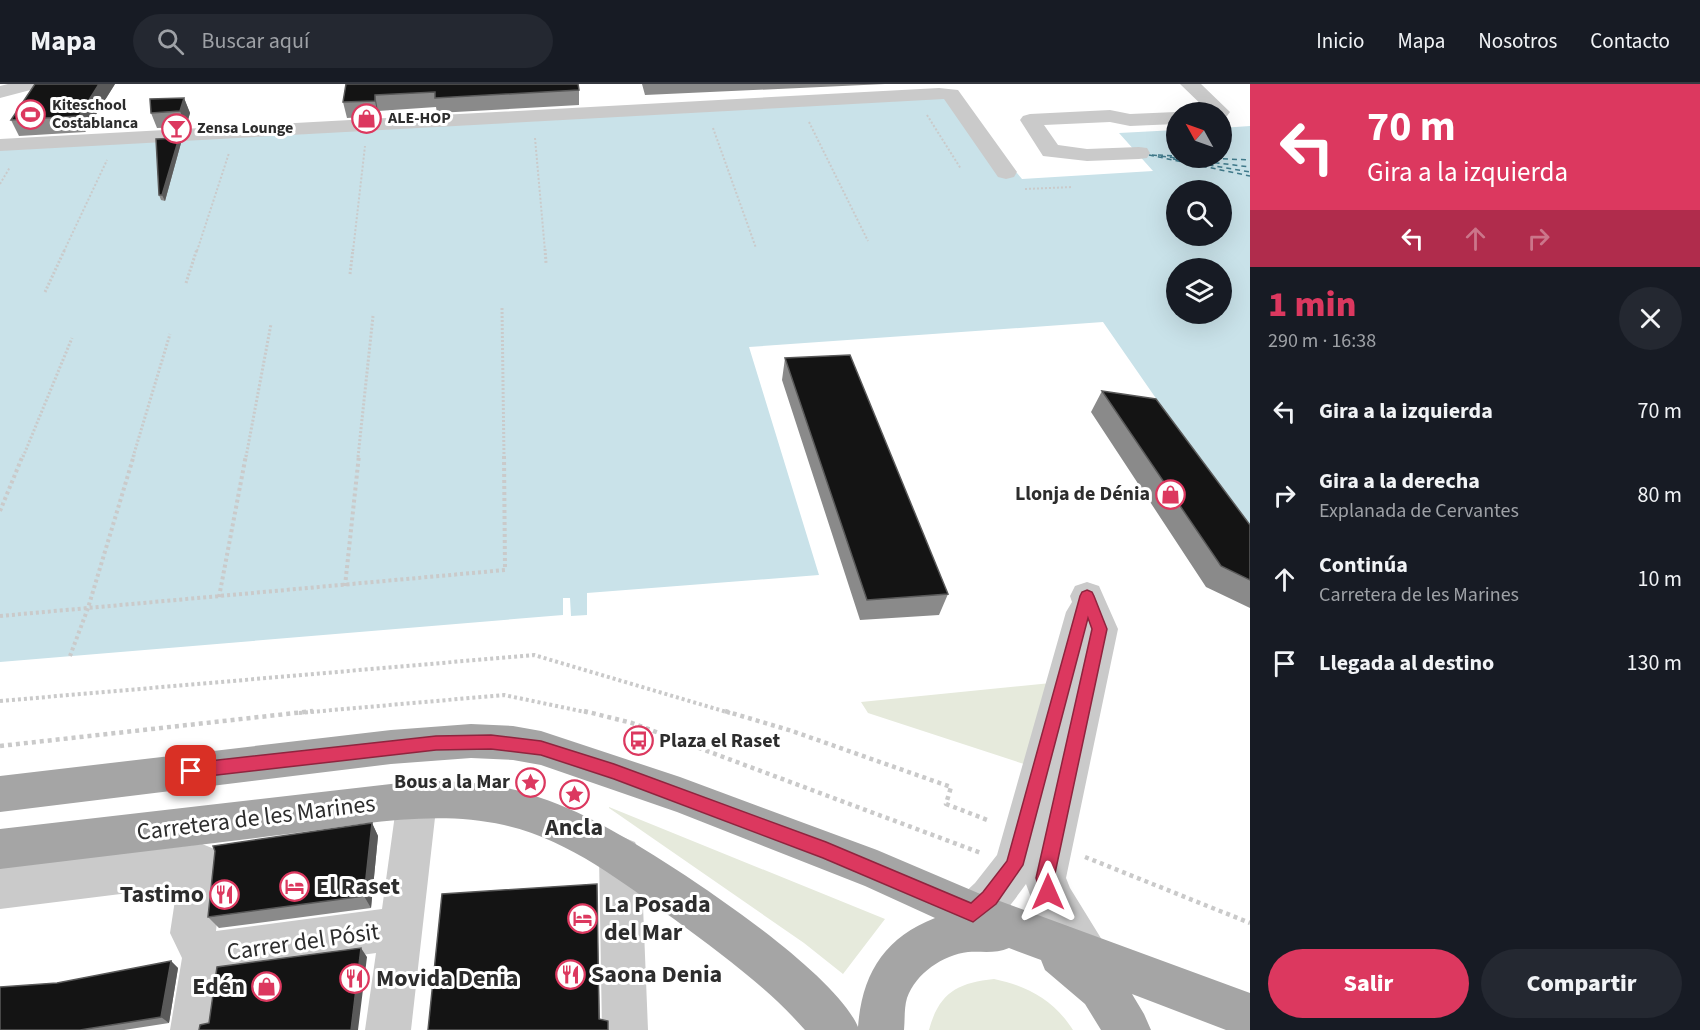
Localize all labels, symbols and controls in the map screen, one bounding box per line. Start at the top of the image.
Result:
search box [133,14,553,68]
text: Mapa [30,21,97,61]
icon: search [154,25,187,58]
text: Buscar aquí [202,25,309,57]
text: Inicio [1316,26,1364,56]
text: Mapa [1397,26,1445,56]
text: Nosotros [1478,26,1557,56]
text: Contacto [1590,26,1670,56]
place label: Kiteschool Costablanca [52,94,138,134]
text: 70 m [1367,97,1456,157]
sports icon: Kiteschool Costablanca [15,98,47,130]
shop icon: ALE-HOP [351,102,383,134]
north arrow [1166,102,1232,168]
map controls [1166,102,1232,324]
place label: ALE-HOP [387,107,451,129]
icon: left [1268,108,1346,186]
bar icon: Zensa Lounge [160,112,192,144]
place label: Zensa Lounge [197,117,293,139]
text: Gira a la izquierda [1367,153,1568,192]
button: search [1166,180,1232,246]
icon: left [1396,222,1429,255]
icon: ahead [1459,222,1492,255]
icon: right [1522,222,1555,255]
button: layers [1166,258,1232,324]
text: 1 min [1268,279,1356,330]
button: close [1619,287,1682,350]
text: 290 m · 16:38 [1268,327,1376,355]
icon: left [1268,395,1301,428]
text: Gira a la izquierda [1319,395,1493,427]
text: 70 m [1637,395,1682,427]
text: Gira a la derecha [1319,465,1480,497]
shop icon: Llonja de Dénia [1155,478,1187,510]
icon: right [1268,479,1301,512]
text: 80 m [1637,479,1682,511]
place label: Llonja de Dénia [1015,480,1150,508]
text: Explanada de Cervantes [1319,497,1519,525]
text: Continúa [1319,549,1408,581]
icon: ahead [1268,563,1301,596]
text: 10 m [1637,563,1682,595]
text: Carretera de les Marines [1319,581,1519,609]
icon: arrive [1268,647,1301,680]
text: Llegada al destino [1319,647,1494,679]
text: 130 m [1627,647,1682,679]
bus stop icon: Plaza el Raset [622,725,654,757]
place label: Plaza el Raset [659,727,780,755]
pin [165,745,216,796]
icon: arrive [174,754,207,787]
place icon: Bous a la Mar [515,766,547,798]
place label: Bous a la Mar [394,768,510,796]
place icon: Ancla [558,778,590,810]
street label: Carretera de les Marines [135,786,377,850]
place label: Ancla [544,810,603,845]
position arrow [1016,860,1080,924]
place label: El Raset [316,869,400,904]
hotel icon: El Raset [279,870,311,902]
place label: Tastimo [120,877,204,912]
restaurant icon: Tastimo [209,878,241,910]
place label: La Posada del Mar [604,887,711,950]
hotel icon: La Posada del Mar [567,902,599,934]
street label: Carrer del Pósit [225,914,381,970]
button: Salir [1268,949,1469,1018]
button: Compartir [1481,949,1682,1018]
place label: Saona Denia [591,957,722,992]
restaurant icon: Saona Denia [554,958,586,990]
place label: Movida Denia [376,961,518,996]
restaurant icon: Movida Denia [339,962,371,994]
place label: Edén [192,969,245,1004]
shop icon: Edén [250,970,282,1002]

